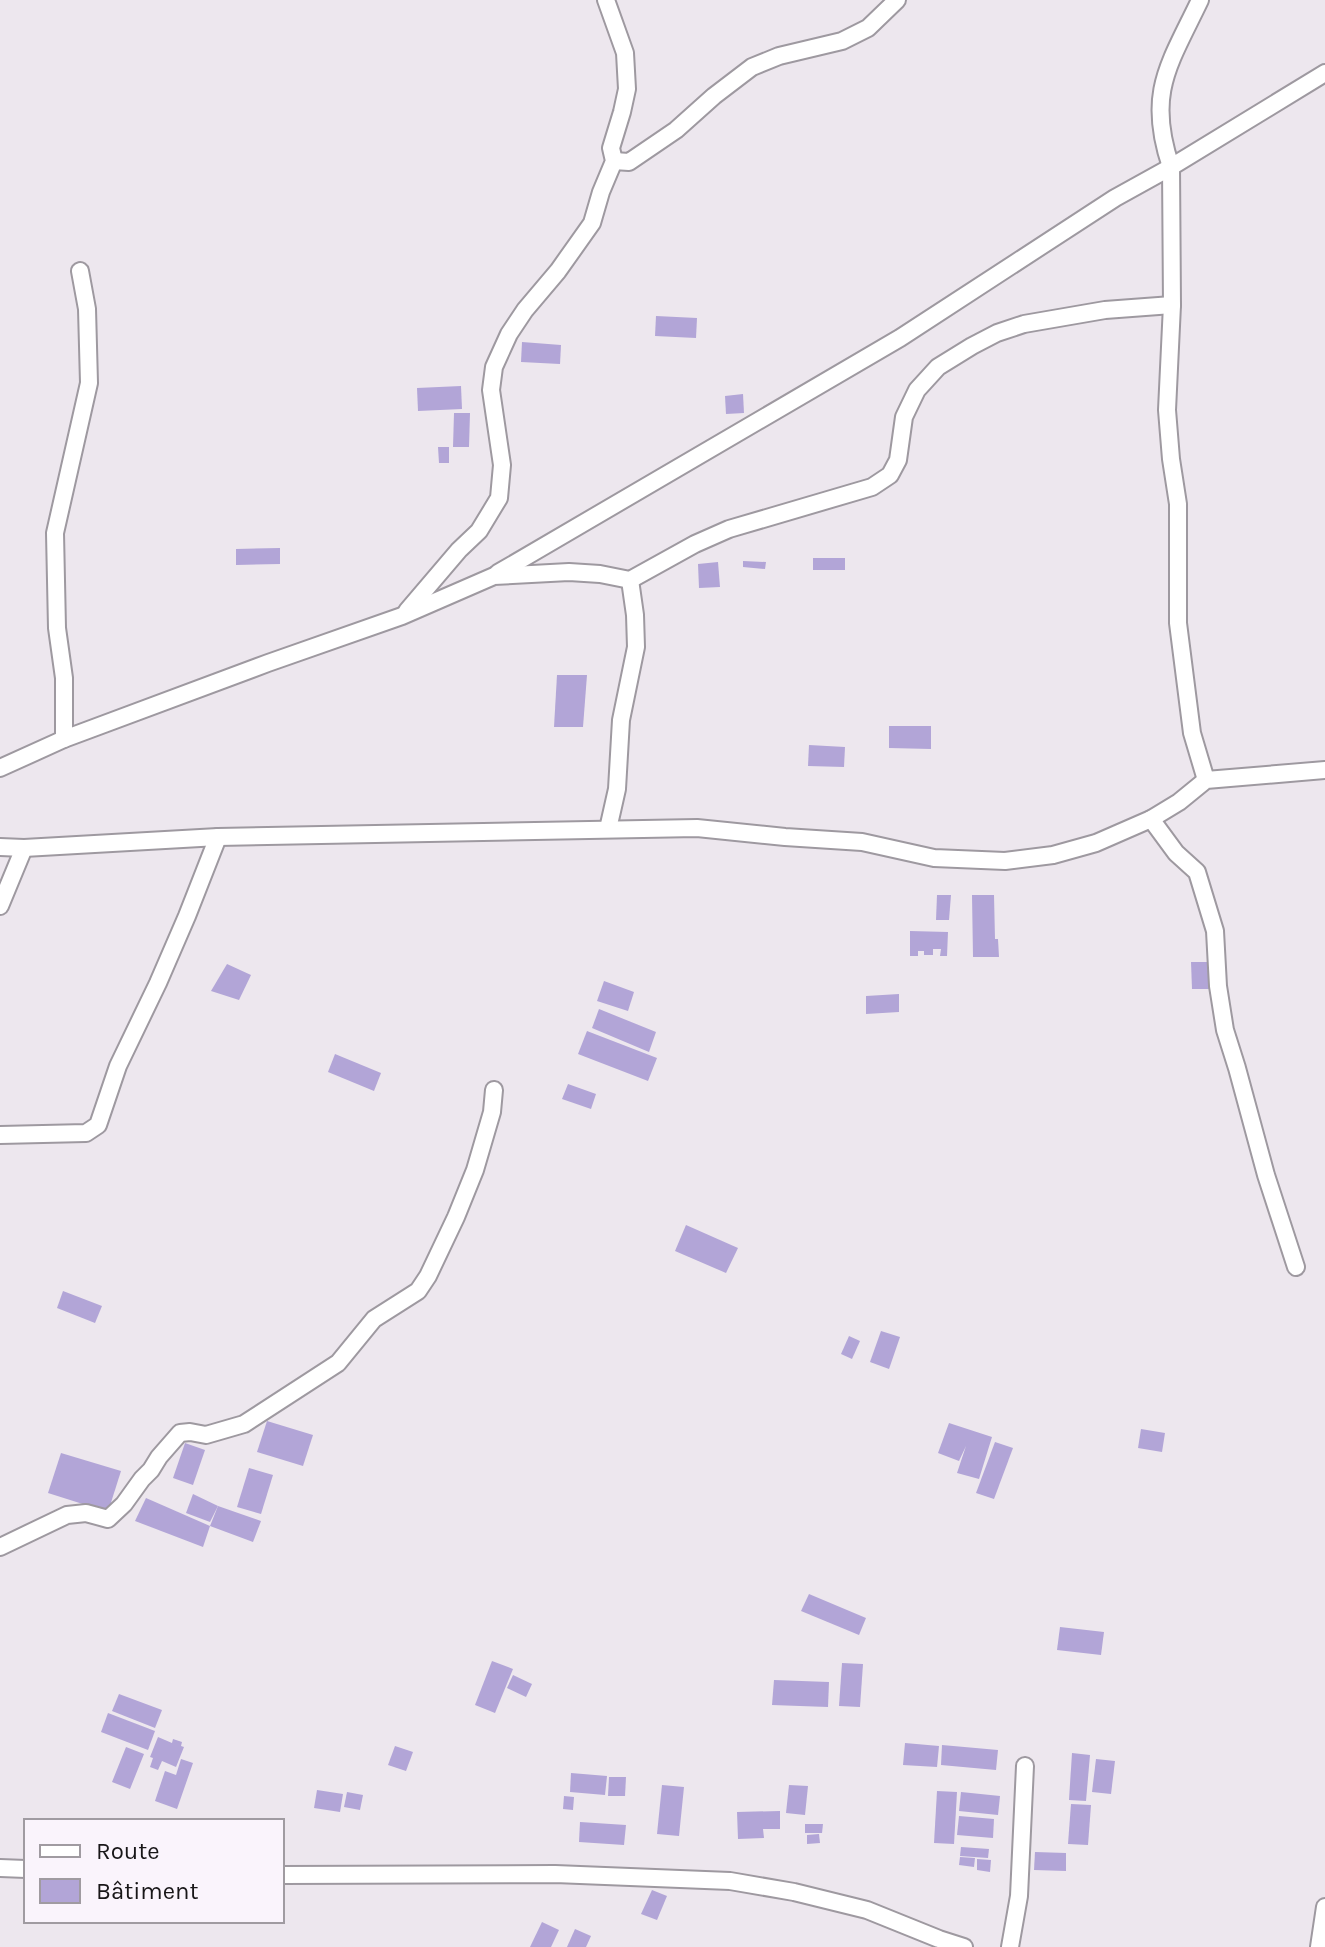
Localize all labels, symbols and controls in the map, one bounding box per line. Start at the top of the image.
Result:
legend [24,1819,284,1923]
text: Route [96,1837,160,1865]
text: Bâtiment [96,1877,199,1905]

